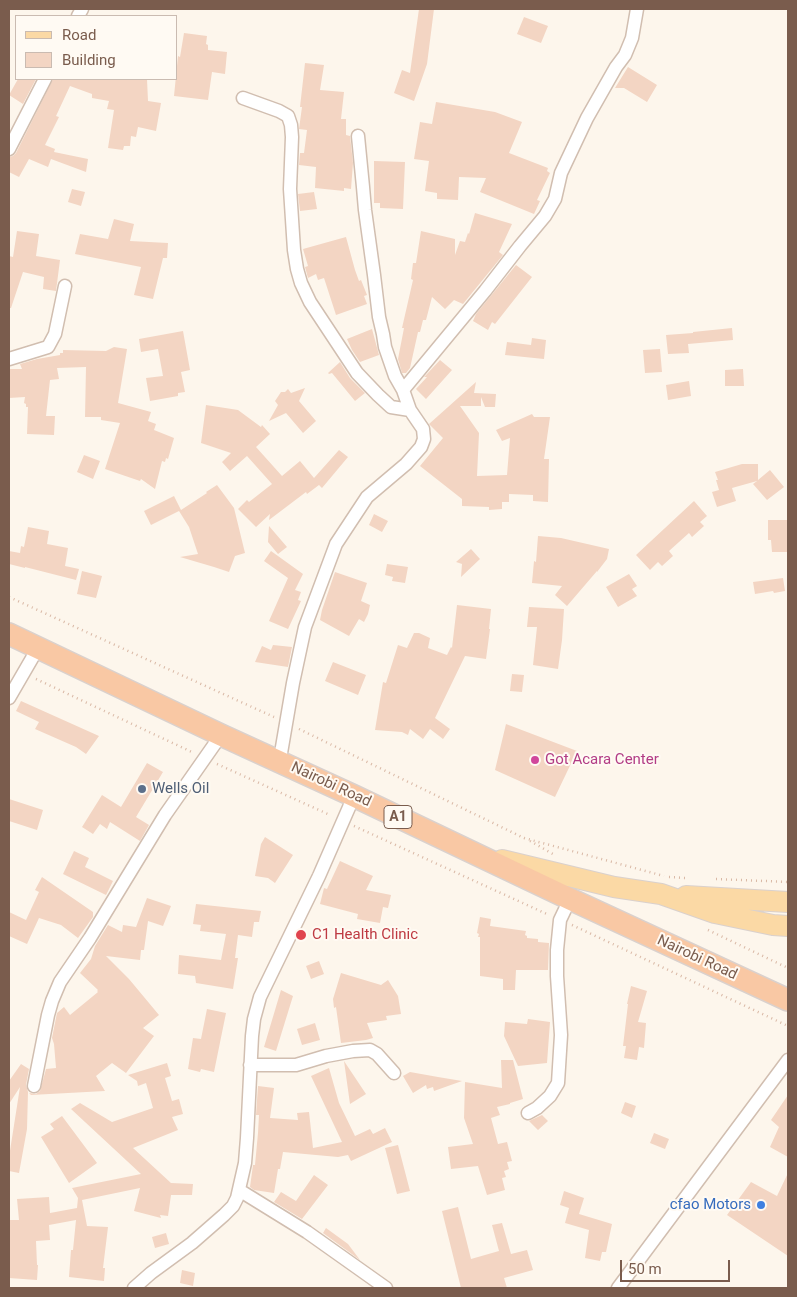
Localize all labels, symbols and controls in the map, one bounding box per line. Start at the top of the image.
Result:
legend [15,15,178,80]
text: Road [62,26,96,44]
text: Building [62,51,116,69]
place label: Got Acara Center [545,751,659,769]
marker: Got Acara Center [529,754,541,766]
street label: Nairobi Road [288,759,374,811]
place label: Wells Oil [152,780,209,798]
marker: Wells Oil [136,783,148,795]
road number: A1 [384,806,412,829]
place label: C1 Health Clinic [312,926,418,944]
marker: C1 Health Clinic [294,928,308,942]
street label: Nairobi Road [654,932,740,984]
place label: cfao Motors [670,1196,751,1214]
marker: cfao Motors [755,1199,767,1211]
scale bar [622,1250,732,1282]
text: 50 m [628,1260,662,1278]

